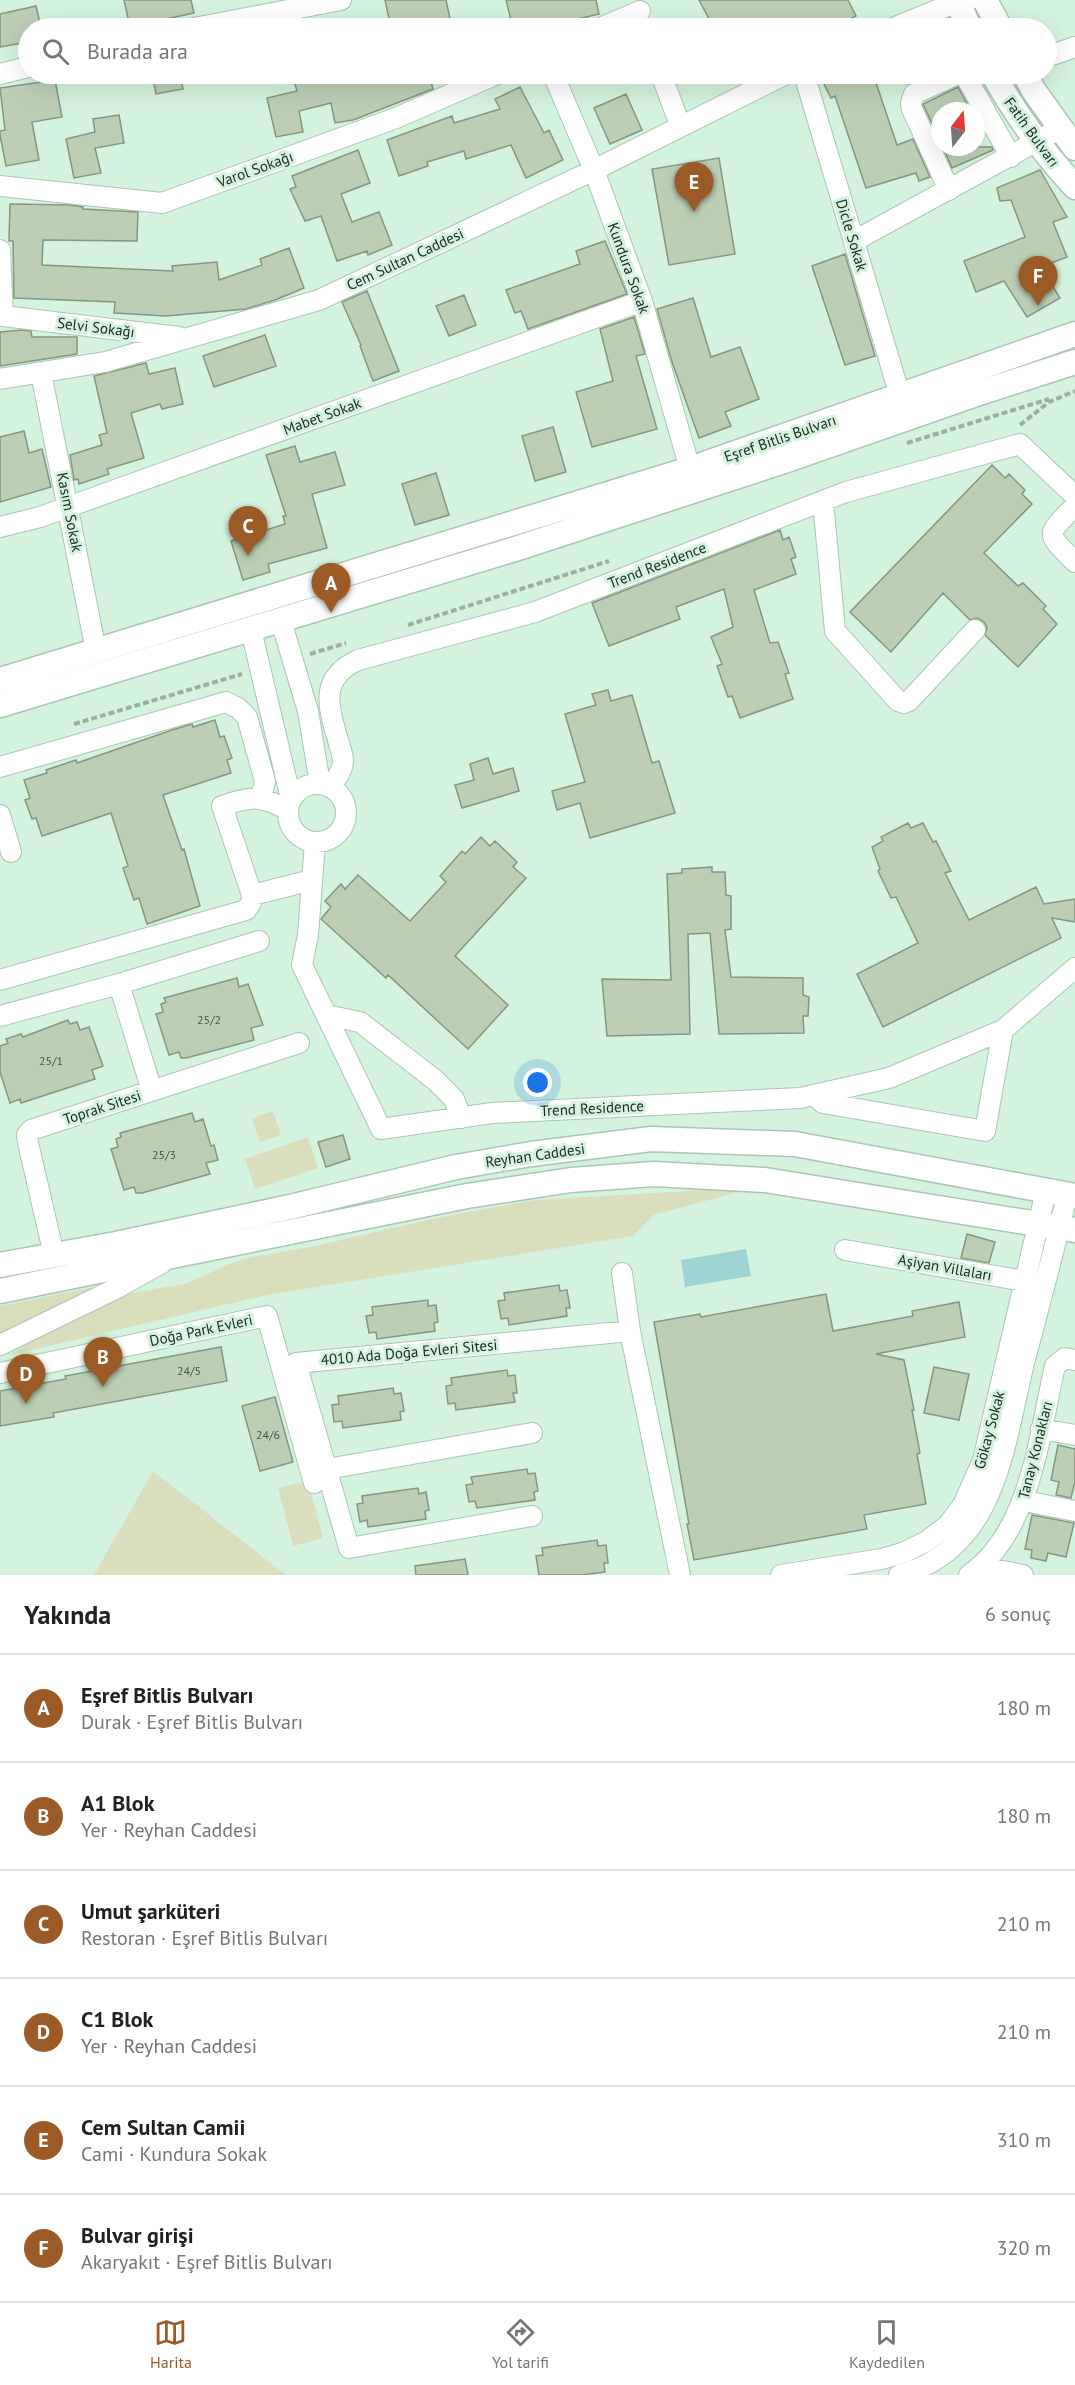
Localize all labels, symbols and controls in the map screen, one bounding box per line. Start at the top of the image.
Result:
search box [18,18,1057,84]
icon: search [39,35,72,68]
text: Burada ara [87,37,188,65]
street label: Fatih Bulvarı [1000,93,1064,171]
north arrow [931,102,985,156]
street label: Varol Sokağı [213,146,296,192]
pin: E [674,162,714,212]
street label: Dicle Sokak [832,197,872,274]
street label: Kundura Sokak [604,220,655,317]
street label: Cem Sultan Caddesi [343,224,467,294]
pin: F [1018,256,1058,306]
street label: Selvi Sokağı [56,313,136,341]
street label: Mabet Sokak [280,393,365,439]
street label: Eşref Bitlis Bulvarı [721,410,839,466]
street label: Kasım Sokak [53,471,87,554]
pin: C [228,506,268,556]
street label: Trend Residence [605,538,709,592]
pin: A [312,564,350,613]
house number: 25/2 [197,1012,221,1027]
house number: 25/1 [39,1053,63,1068]
your location [523,1068,552,1097]
street label: Toprak Sitesi [61,1085,143,1129]
street label: Trend Residence [540,1096,644,1120]
street label: Reyhan Caddesi [484,1139,586,1171]
house number: 25/3 [152,1147,176,1162]
street label: Aşiyan Villaları [897,1249,993,1285]
street label: Doğa Park Evleri [148,1310,254,1350]
street label: 4010 Ada Doğa Evleri Sitesi [320,1335,498,1369]
pin: B [84,1338,122,1387]
pin: D [6,1354,46,1404]
house number: 24/5 [177,1363,201,1378]
street label: Gökay Sokak [969,1388,1009,1471]
street label: Tanay Konakları [1014,1399,1056,1501]
house number: 24/6 [256,1427,280,1442]
text: Yakında [24,1598,111,1631]
text: 6 sonuç [985,1601,1051,1627]
text: Eşref Bitlis Bulvarı [81,1681,253,1709]
text: A [37,1695,50,1721]
text: 180 m [997,1695,1051,1721]
text: Durak · Eşref Bitlis Bulvarı [81,1709,303,1735]
text: A1 Blok [81,1789,154,1817]
text: B [38,1803,49,1829]
text: 180 m [997,1803,1051,1829]
text: Yer · Reyhan Caddesi [81,1817,257,1843]
text: Umut şarküteri [81,1897,221,1925]
text: C [38,1911,49,1937]
text: 210 m [997,1911,1051,1937]
text: Restoran · Eşref Bitlis Bulvarı [81,1925,328,1951]
text: C1 Blok [81,2005,153,2033]
text: D [37,2019,50,2045]
text: 210 m [997,2019,1051,2045]
text: Yer · Reyhan Caddesi [81,2033,257,2059]
text: Cem Sultan Camii [81,2113,245,2141]
text: E [38,2127,49,2153]
text: 310 m [997,2127,1051,2153]
text: Cami · Kundura Sokak [81,2141,267,2167]
text: Bulvar girişi [81,2221,194,2249]
text: F [38,2235,49,2261]
text: 320 m [997,2235,1051,2261]
text: Akaryakıt · Eşref Bitlis Bulvarı [81,2249,333,2275]
tab: Harita [150,2316,192,2372]
tab: Yol tarifi [492,2316,549,2372]
tab: Kaydedilen [849,2316,925,2372]

